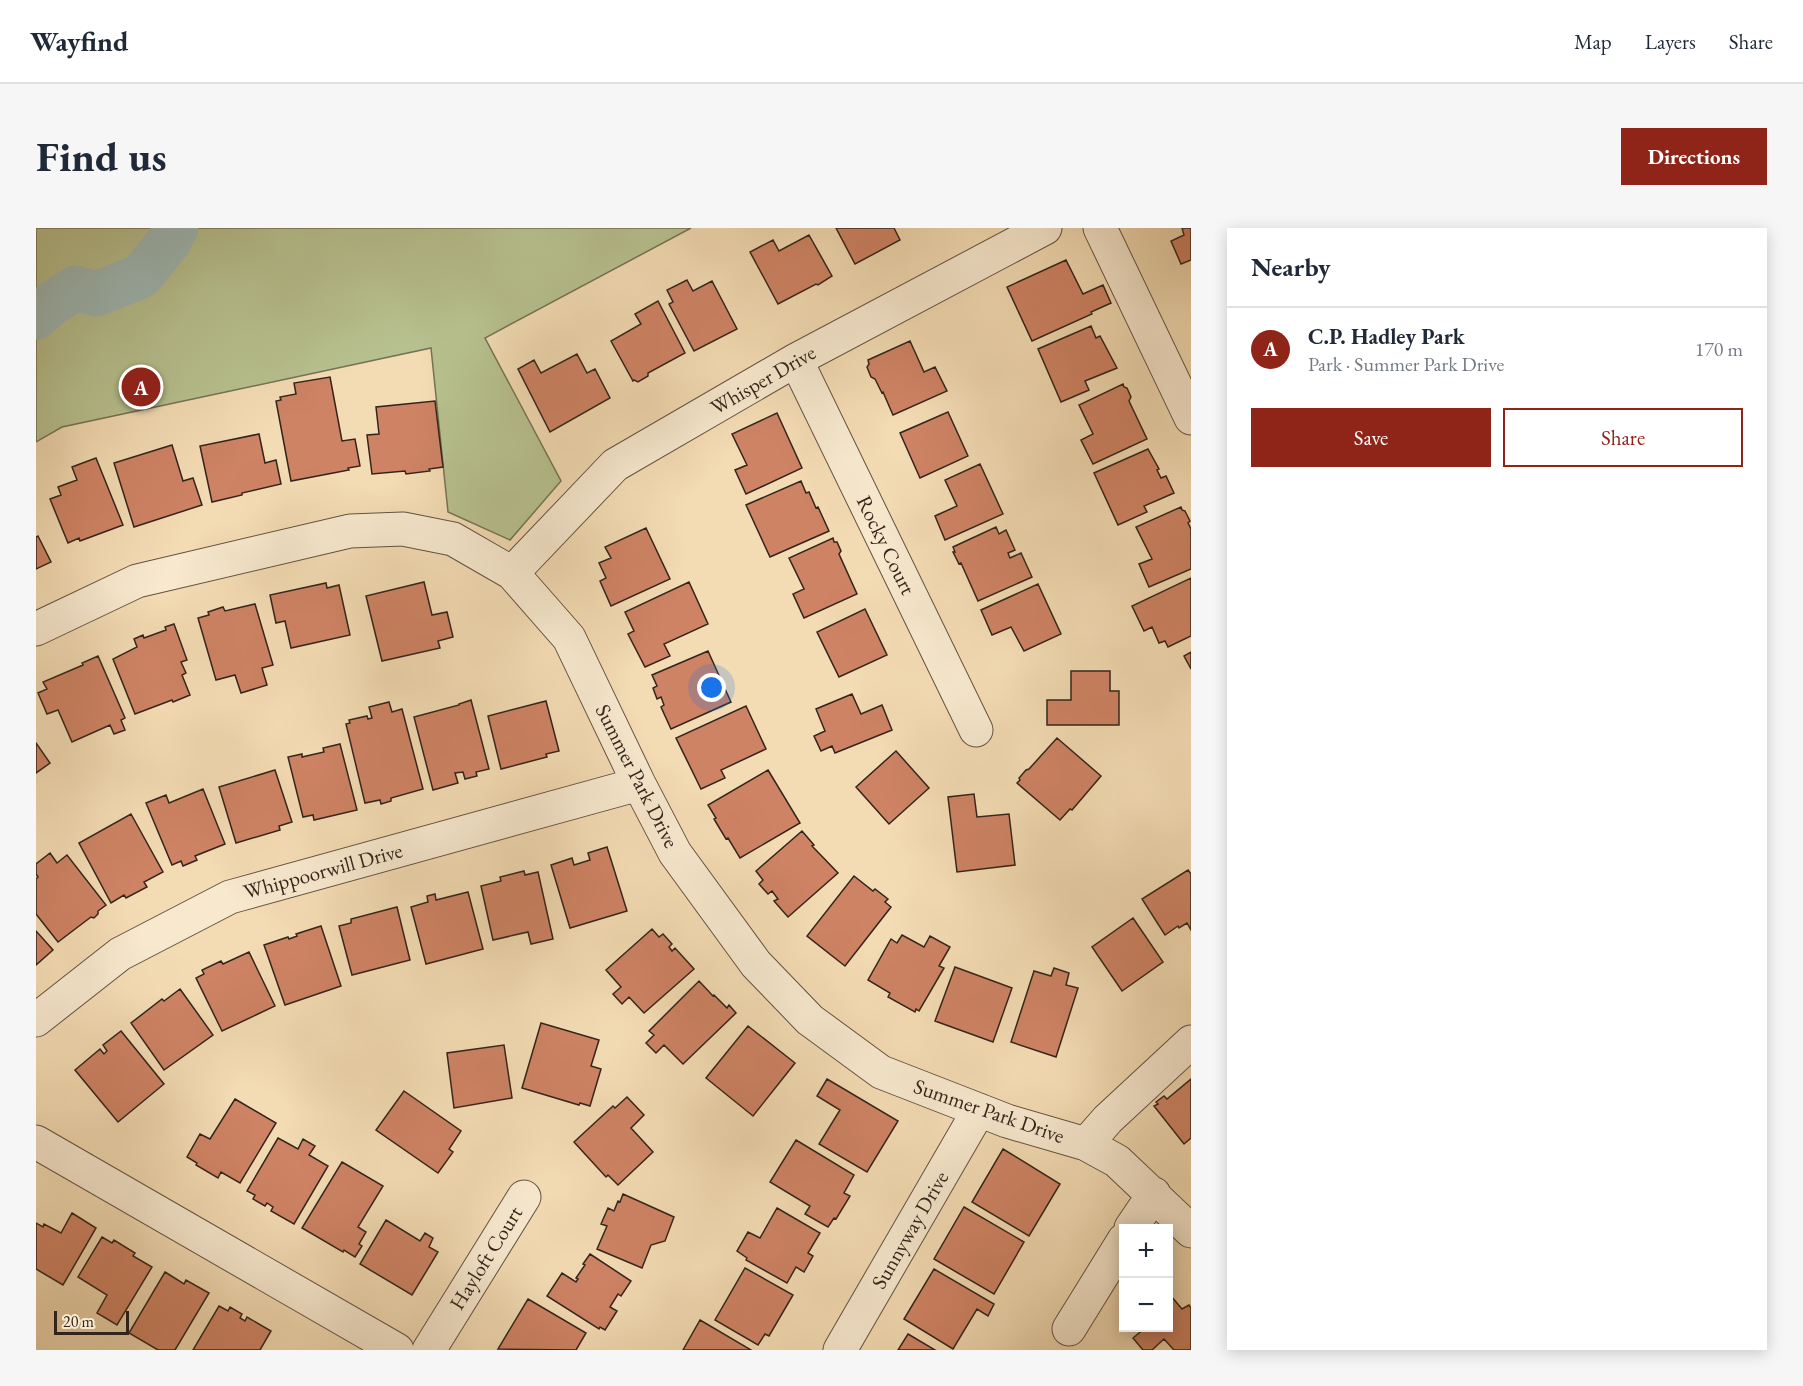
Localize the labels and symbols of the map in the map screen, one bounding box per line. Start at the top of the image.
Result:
street label: Whisper Drive [705,339,820,421]
pin: A [122,364,160,410]
street label: Rocky Court [851,491,922,599]
your location [697,673,726,702]
street label: Summer Park Drive [590,699,685,852]
street label: Whippoorwill Drive [240,836,405,905]
street label: Summer Park Drive [910,1072,1068,1149]
street label: Sunnyway Drive [865,1166,954,1294]
street label: Hayloft Court [443,1201,528,1315]
scale bar [54,1308,129,1336]

